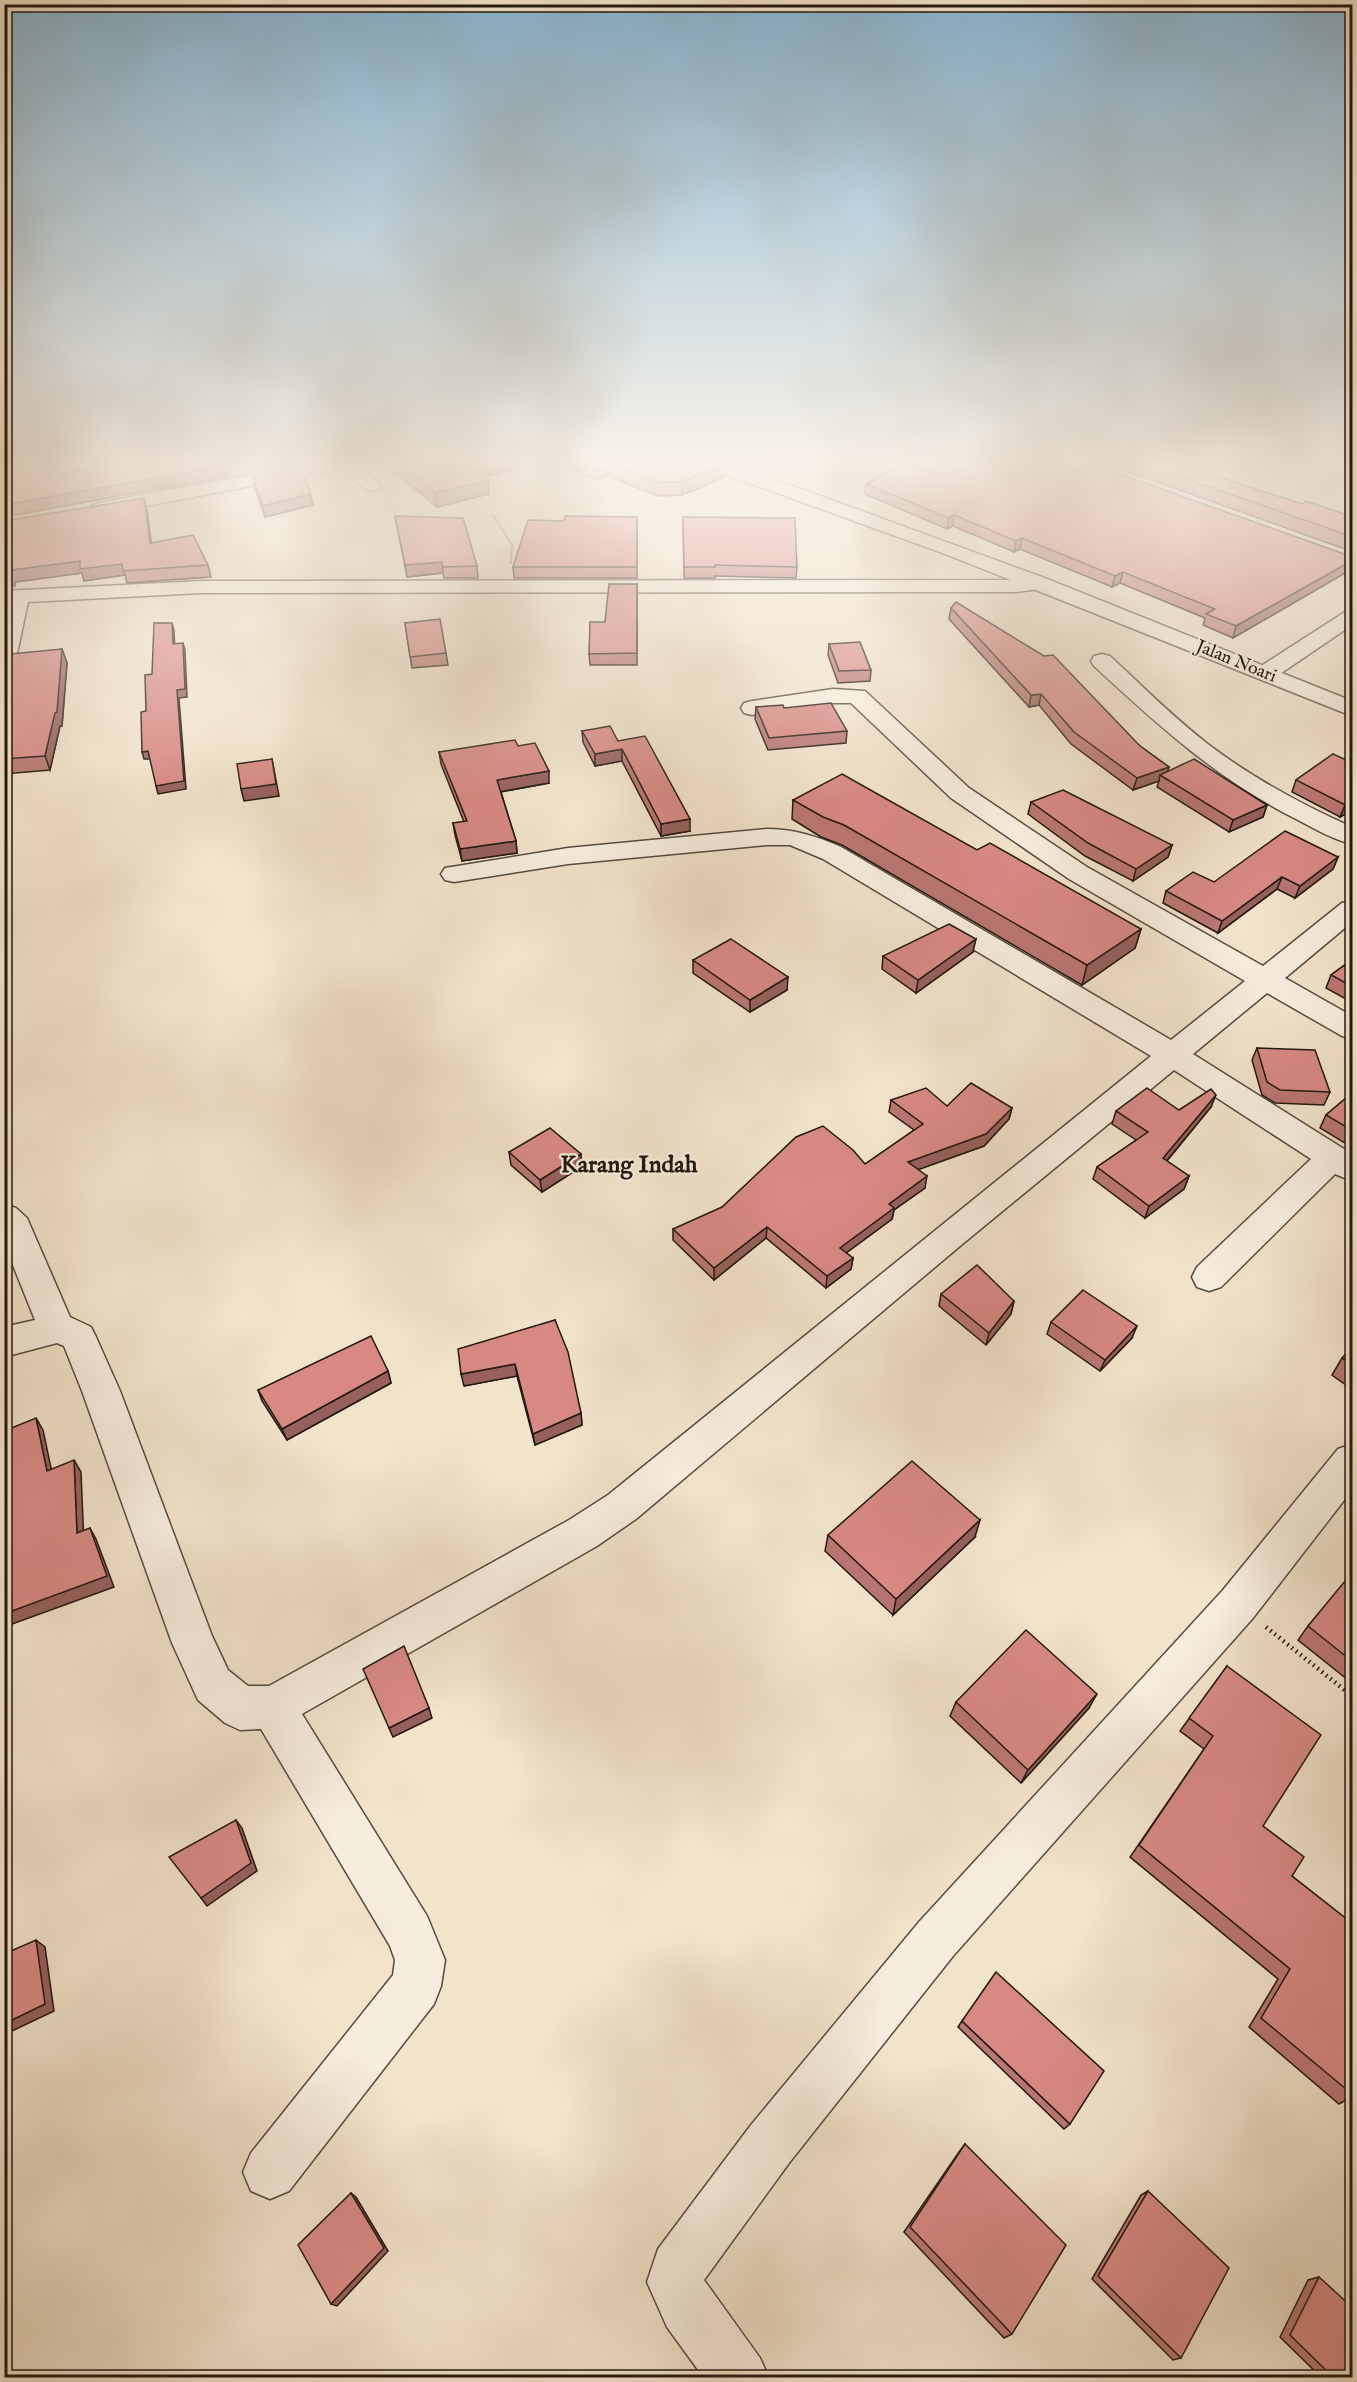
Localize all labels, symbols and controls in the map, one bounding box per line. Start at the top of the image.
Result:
street label: Jalan Noari [1190,635,1280,689]
district label: Karang Indah [560,1150,698,1181]

